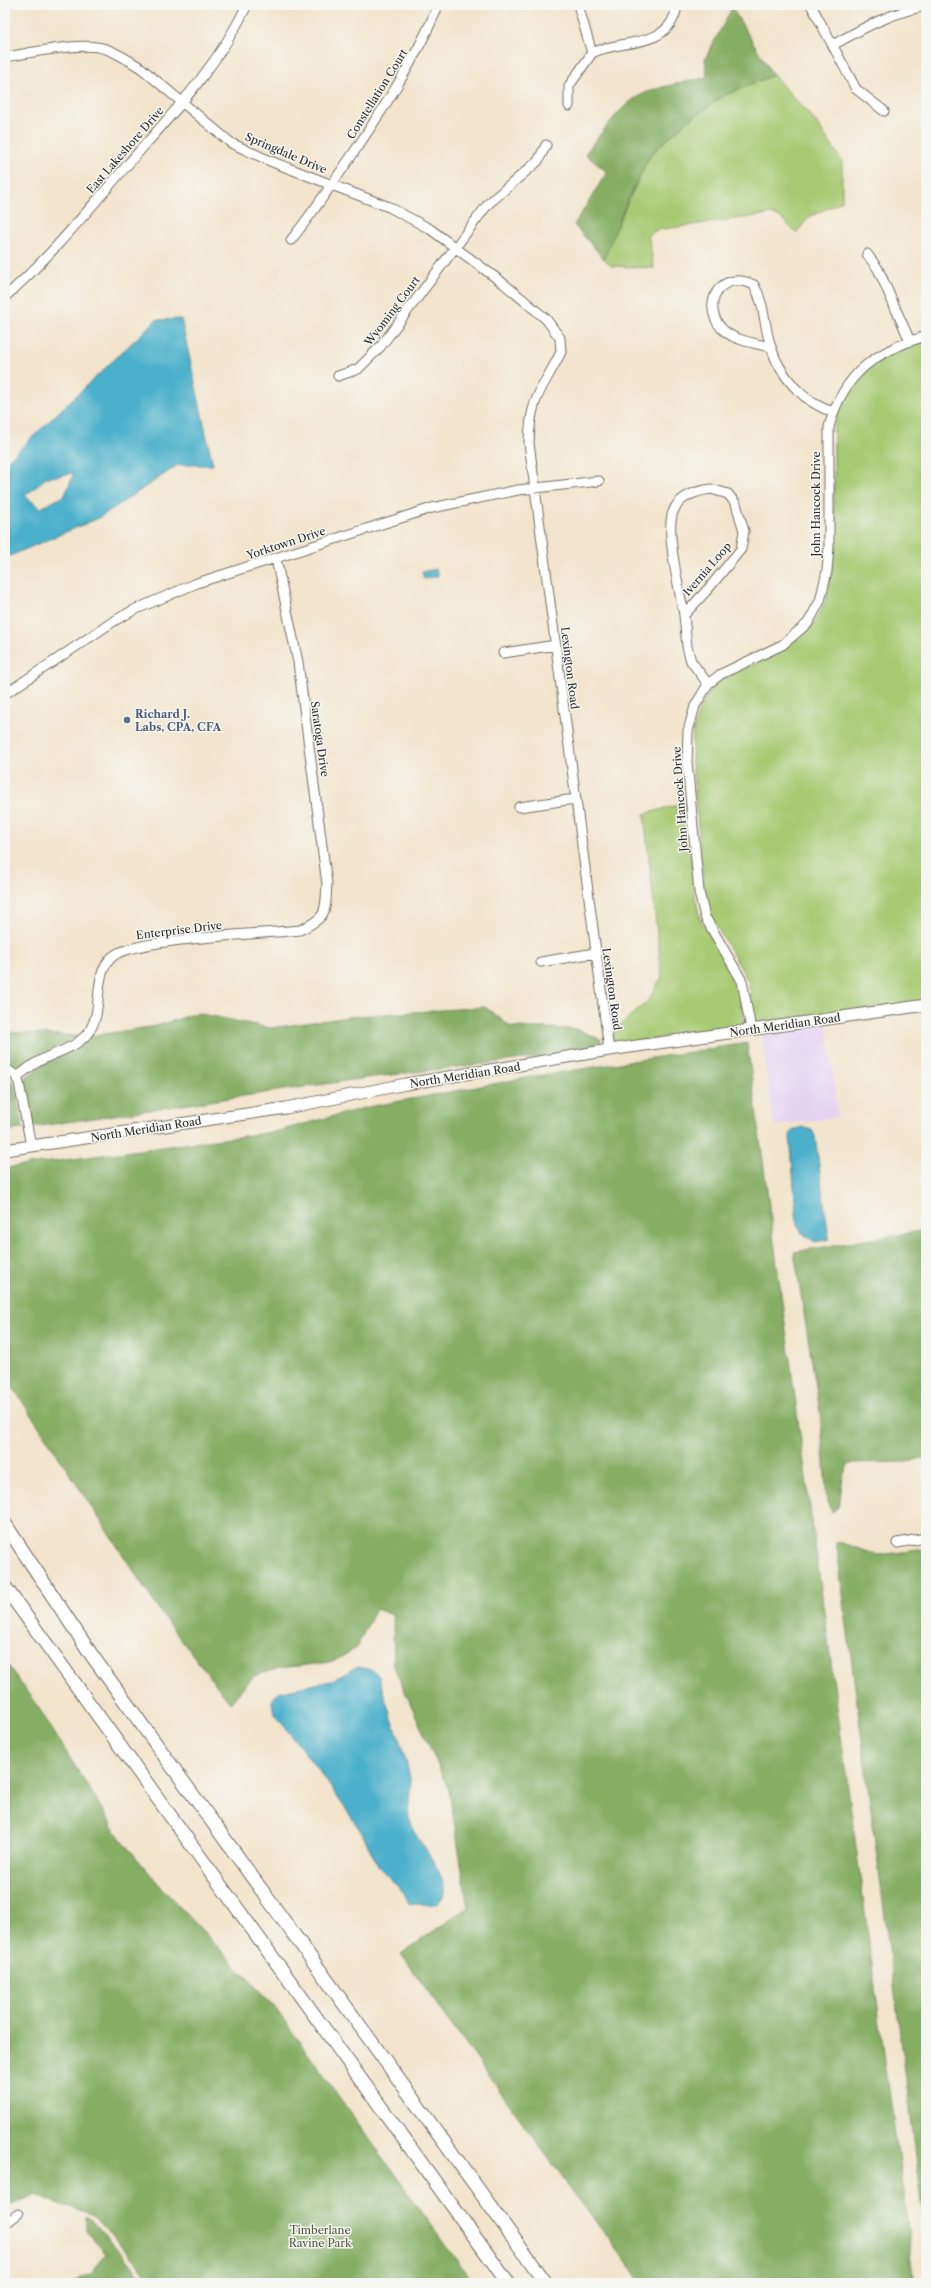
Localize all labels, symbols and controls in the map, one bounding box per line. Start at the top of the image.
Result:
street label: Constellation Court [344,46,410,142]
street label: East Lakeshore Drive [83,104,167,196]
street label: Springdale Drive [243,129,329,177]
street label: Wyoming Court [361,273,423,349]
street label: John Hancock Drive [809,451,823,559]
street label: Yorktown Drive [244,524,327,563]
street label: Ivernia Loop [680,539,734,599]
street label: Lexington Road [558,626,582,710]
street label: Saratoga Drive [308,700,332,778]
place label: Richard J. Labs, CPA, CFA [135,707,222,734]
marker: Richard J. Labs, CPA, CFA [122,715,132,725]
street label: John Hancock Drive [669,746,691,854]
street label: Enterprise Drive [135,918,223,942]
street label: Lexington Road [599,947,625,1031]
street label: North Meridian Road [729,1010,842,1040]
street label: North Meridian Road [409,1059,522,1091]
street label: North Meridian Road [90,1113,203,1145]
park label: Timberlane Ravine Park [289,2223,352,2250]

